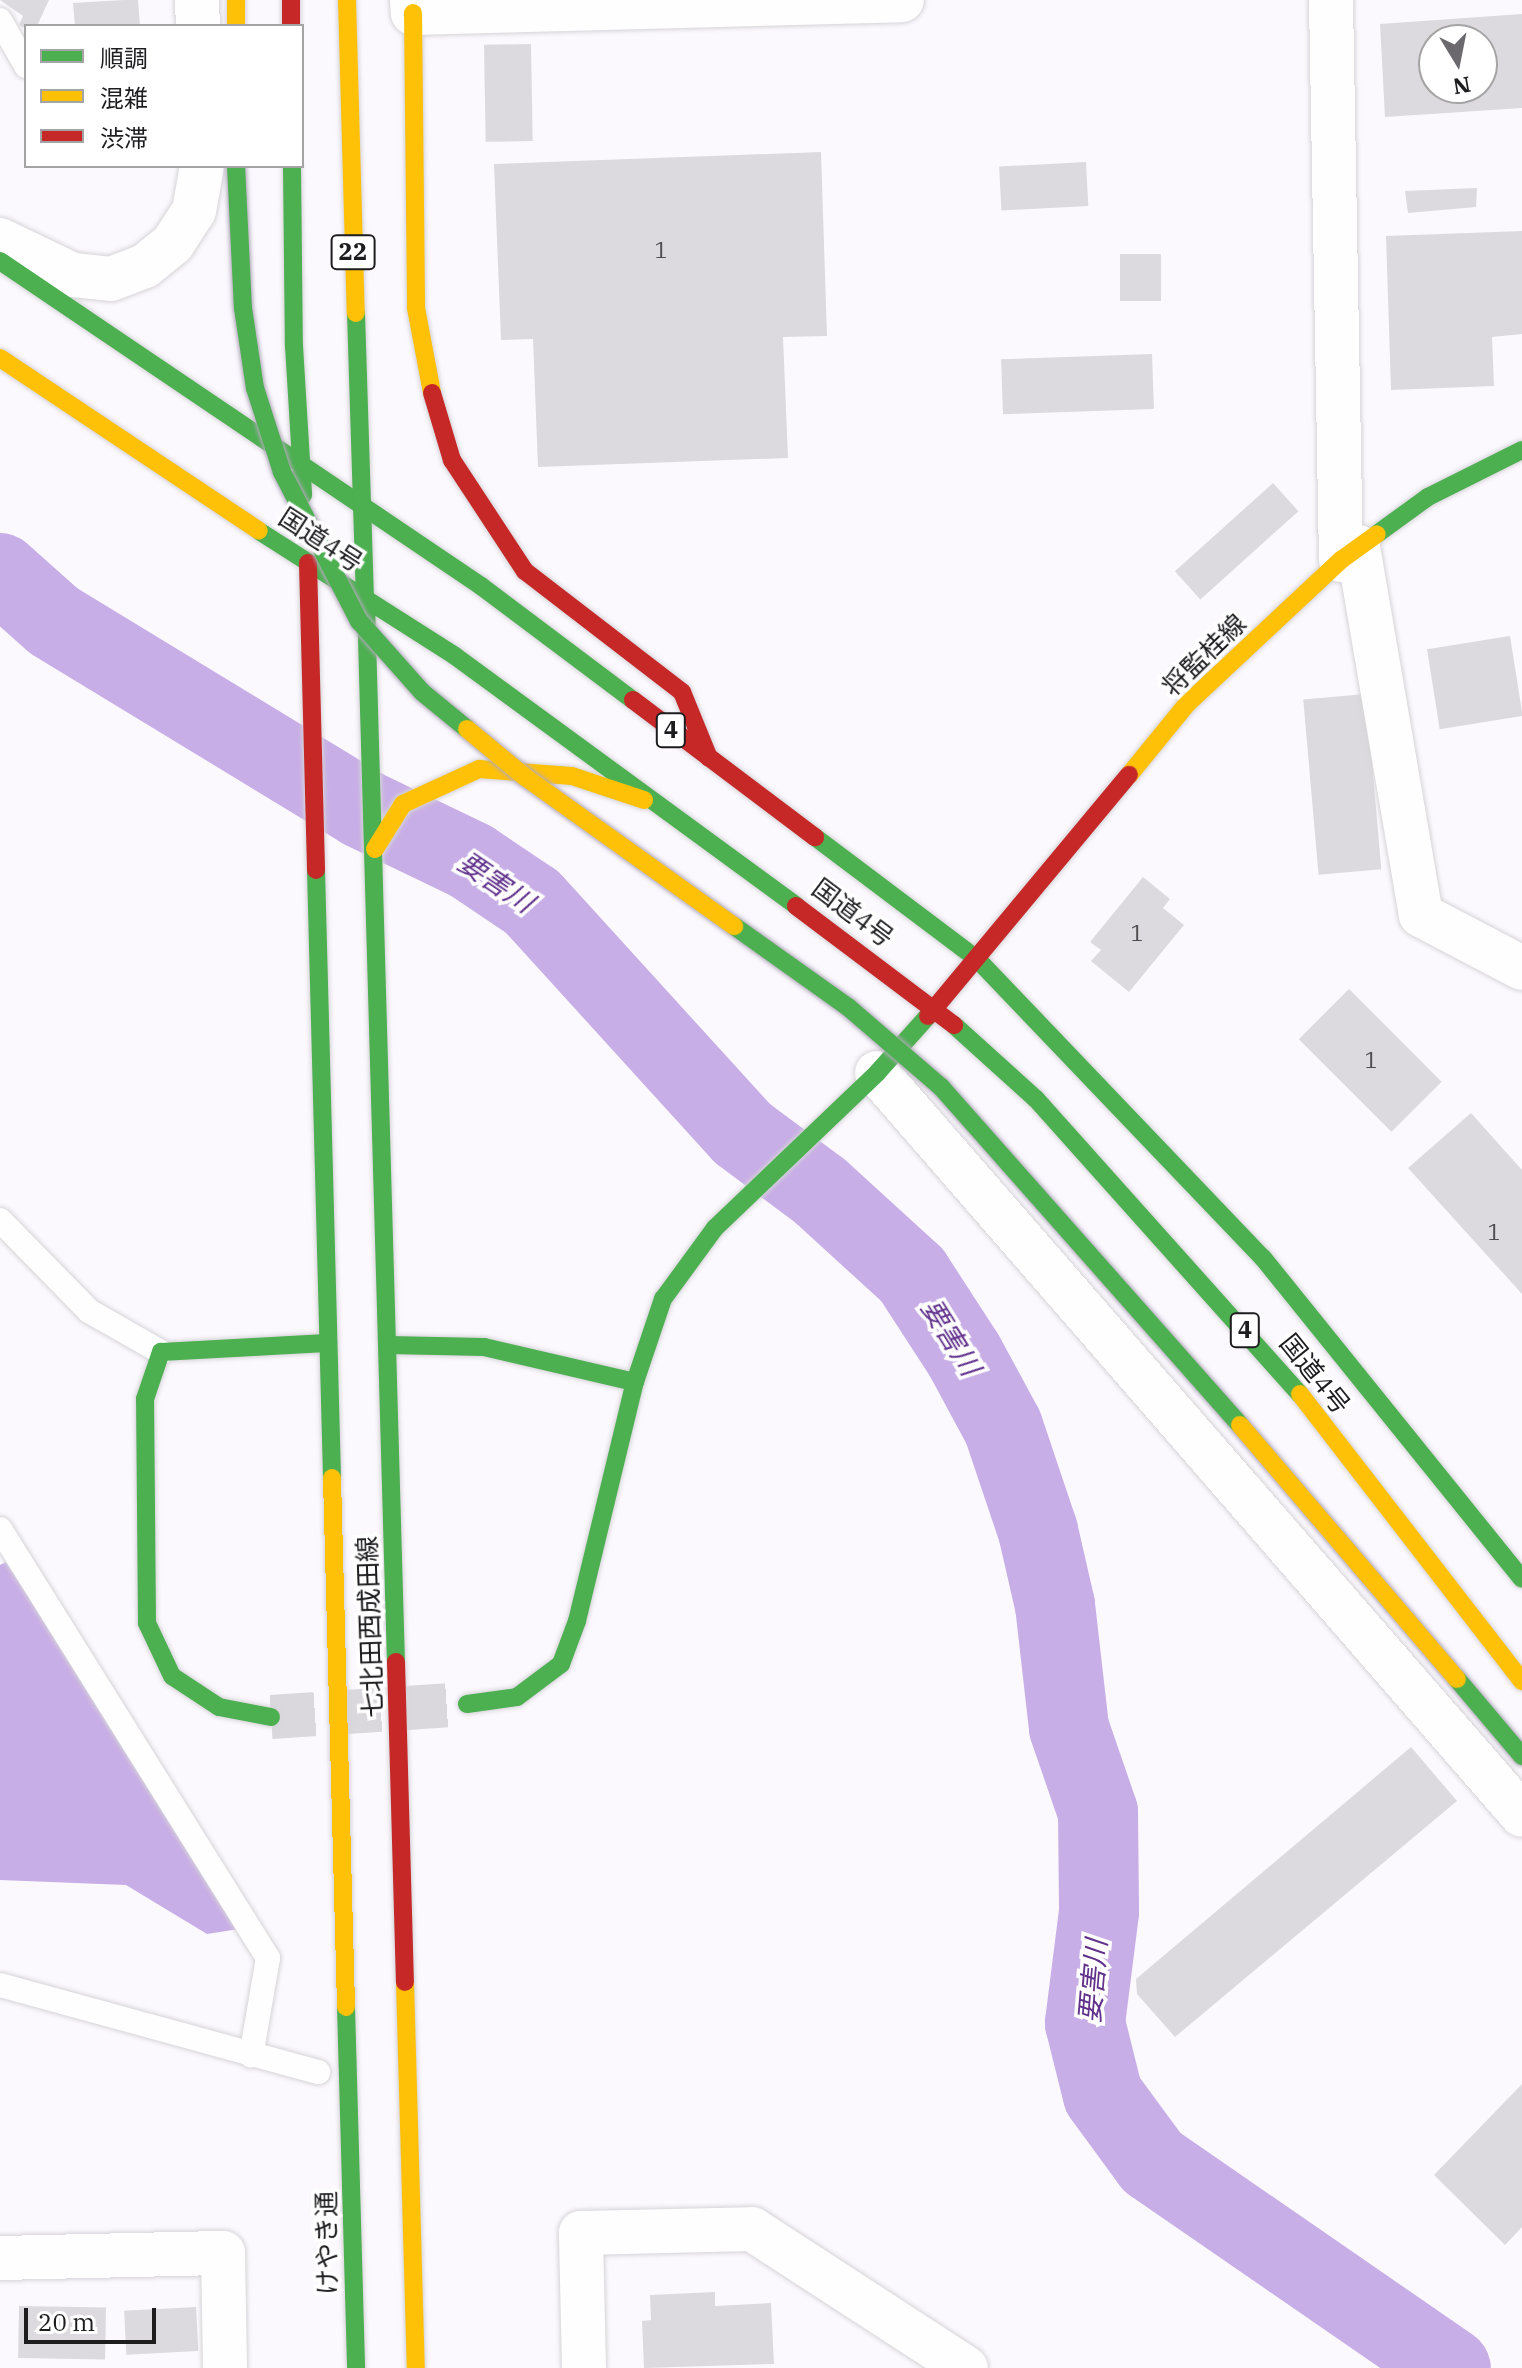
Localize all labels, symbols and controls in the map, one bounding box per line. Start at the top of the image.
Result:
legend [24,24,304,168]
north arrow [1418,24,1498,104]
text: 順調 [100,42,148,74]
text: N [1451,70,1473,102]
text: 混雑 [100,82,148,114]
text: 渋滞 [100,122,148,154]
road number: 22 [329,232,377,272]
house number: 1 [654,237,668,263]
street label: 国道4号 [273,501,369,579]
street label: 将監桂線 [1156,608,1252,702]
road number: 4 [655,710,687,750]
water label: 要害川 [452,845,540,919]
street label: 国道4号 [806,872,900,954]
house number: 1 [1130,920,1144,946]
house number: 1 [1364,1047,1378,1073]
house number: 1 [1487,1219,1501,1245]
water label: 要害川 [914,1292,988,1382]
road number: 4 [1229,1310,1261,1350]
street label: 国道4号 [1273,1328,1357,1420]
street label: 七北田西成田線 [351,1536,389,1718]
water label: 要害川 [1073,1938,1113,2024]
street label: けやき通 [310,2191,344,2295]
scale bar [28,2292,160,2342]
text: 20 m [38,2306,95,2338]

